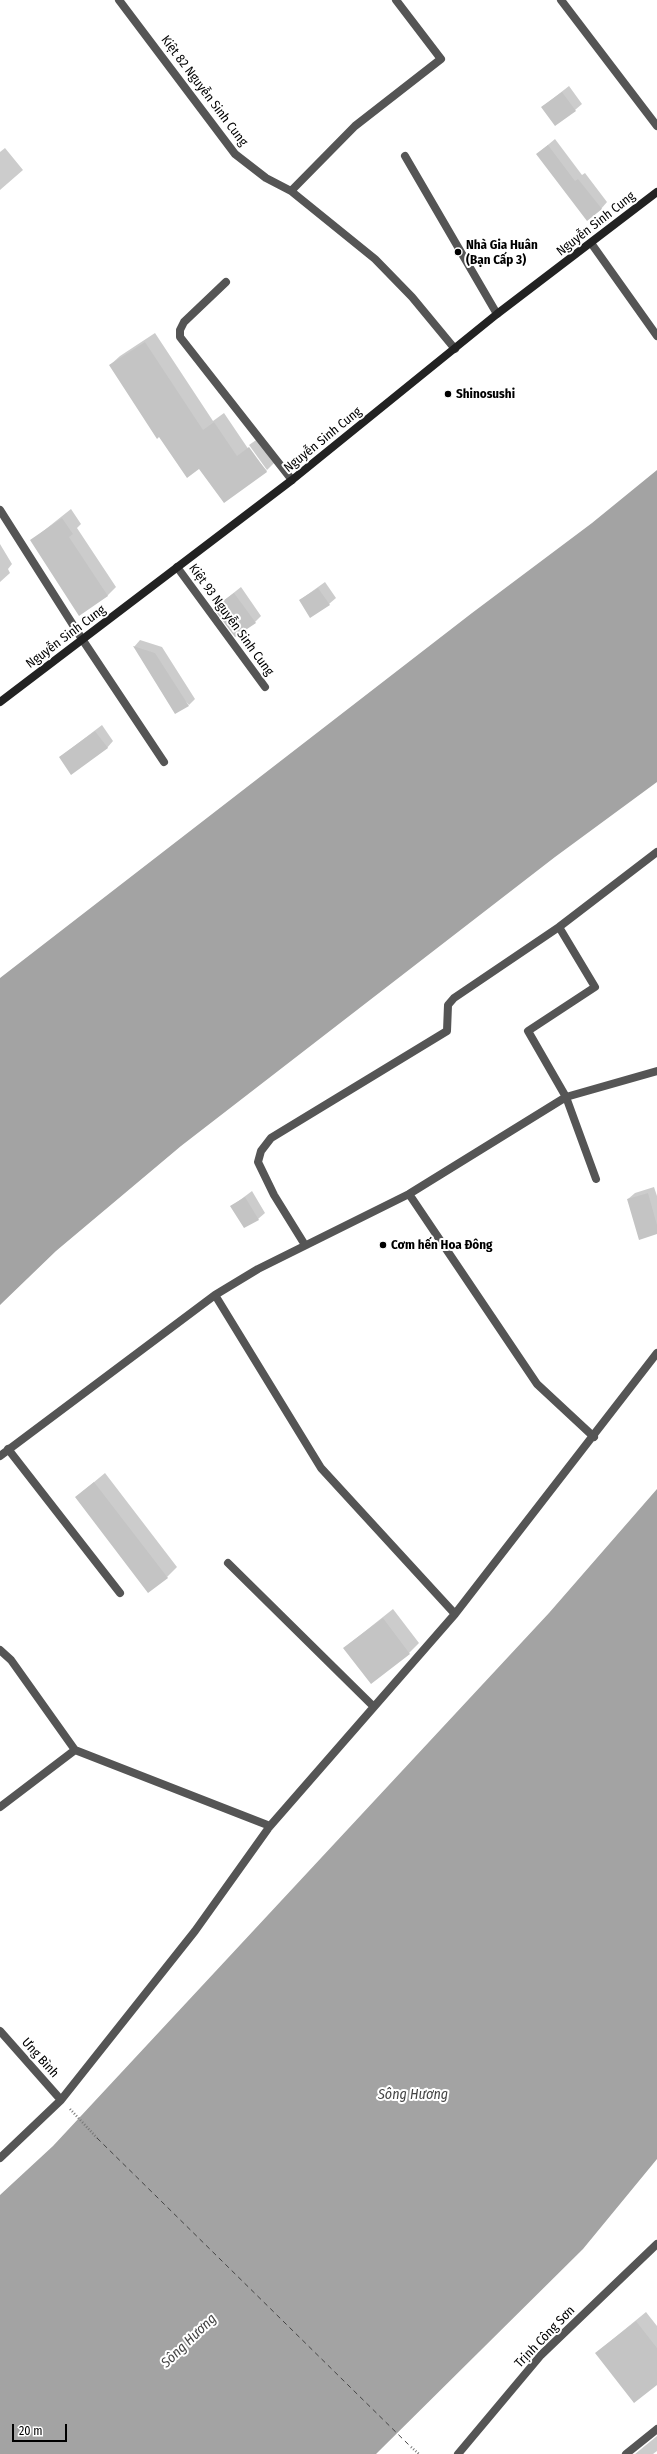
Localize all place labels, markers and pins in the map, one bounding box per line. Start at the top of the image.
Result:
place label: Nhà Gia Huân (Bạn Cấp 3) [466,237,538,268]
marker: Nhà Gia Huân (Bạn Cấp 3) [453,247,463,257]
place label: Shinosushi [456,386,515,402]
marker: Shinosushi [443,389,453,399]
place label: Cơm hến Hoa Đông [391,1237,493,1253]
marker: Cơm hến Hoa Đông [378,1240,388,1250]

